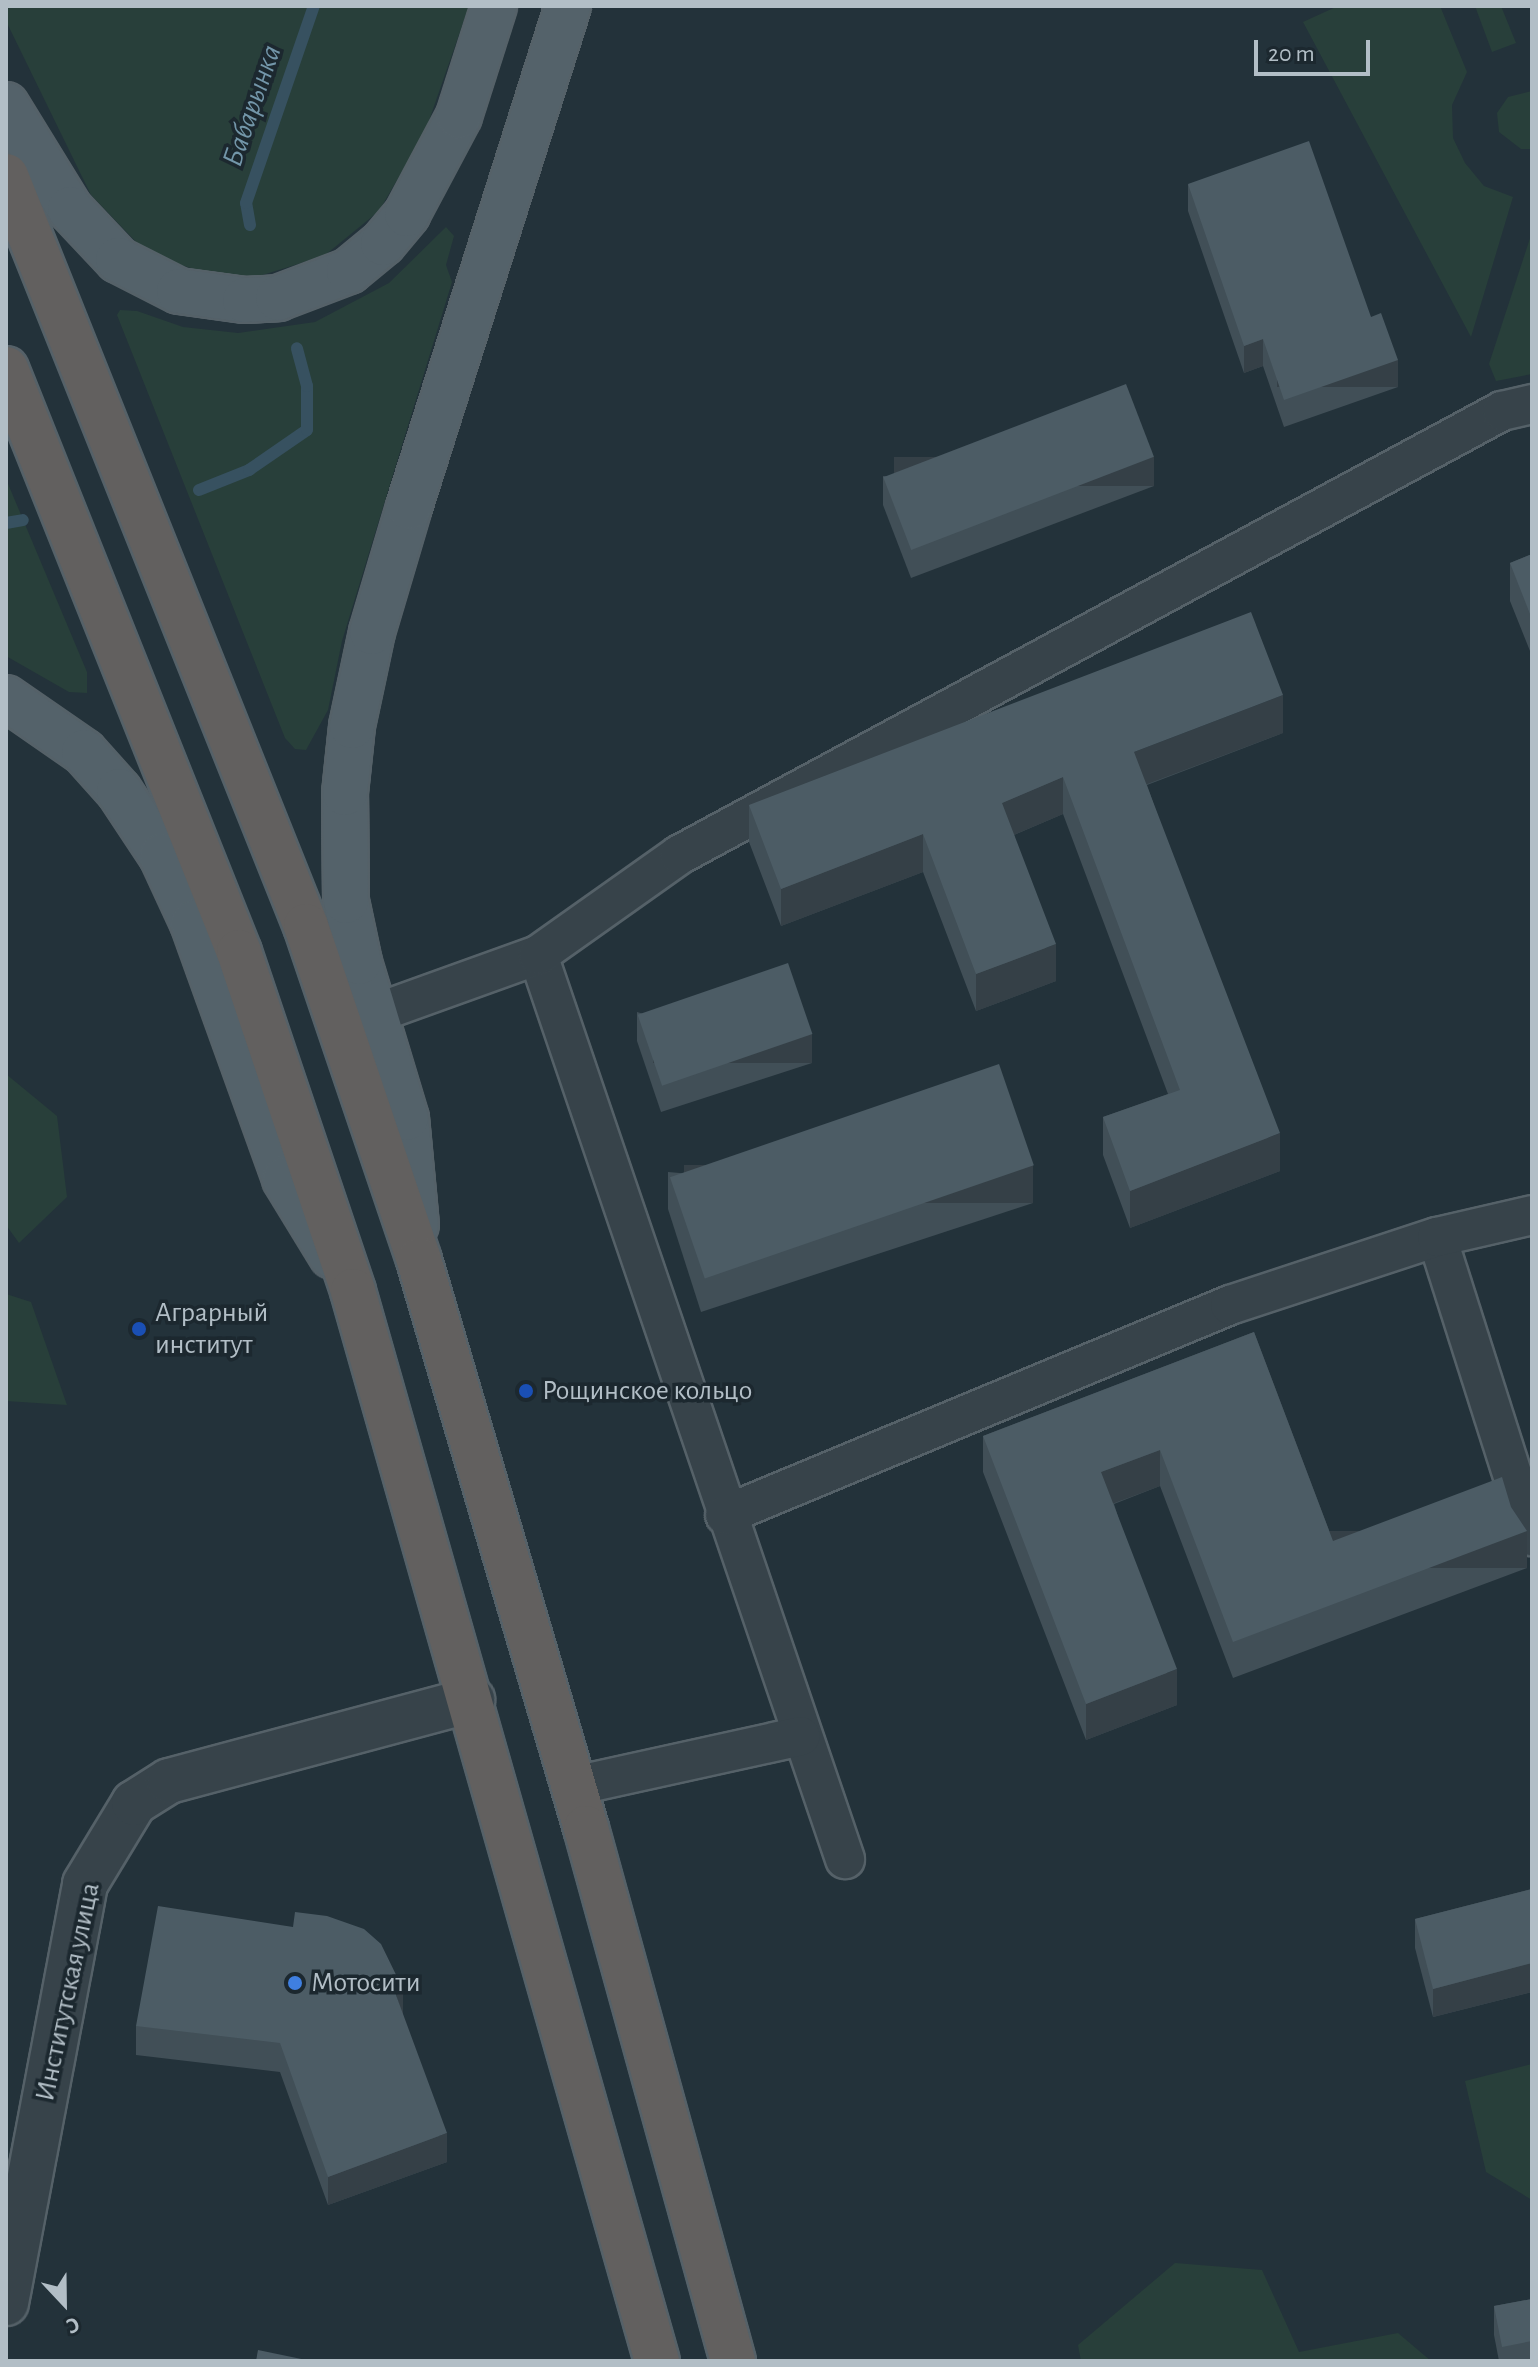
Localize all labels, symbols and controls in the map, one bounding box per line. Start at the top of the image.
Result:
scale bar [1258,24,1374,74]
water label: Бабарынка [214,40,290,172]
text: 20 m [1268,42,1315,66]
place label: Аграрный институт [155,1296,268,1362]
marker: Аграрный институт [130,1320,148,1338]
place label: Рощинское кольцо [542,1374,752,1408]
marker: Рощинское кольцо [517,1382,535,1400]
street label: Институтская улица [28,1880,108,2104]
place label: Мотосити [311,1966,421,2000]
marker: Мотосити [286,1974,304,1992]
north arrow [24,2263,104,2343]
text: С [63,2313,83,2338]

